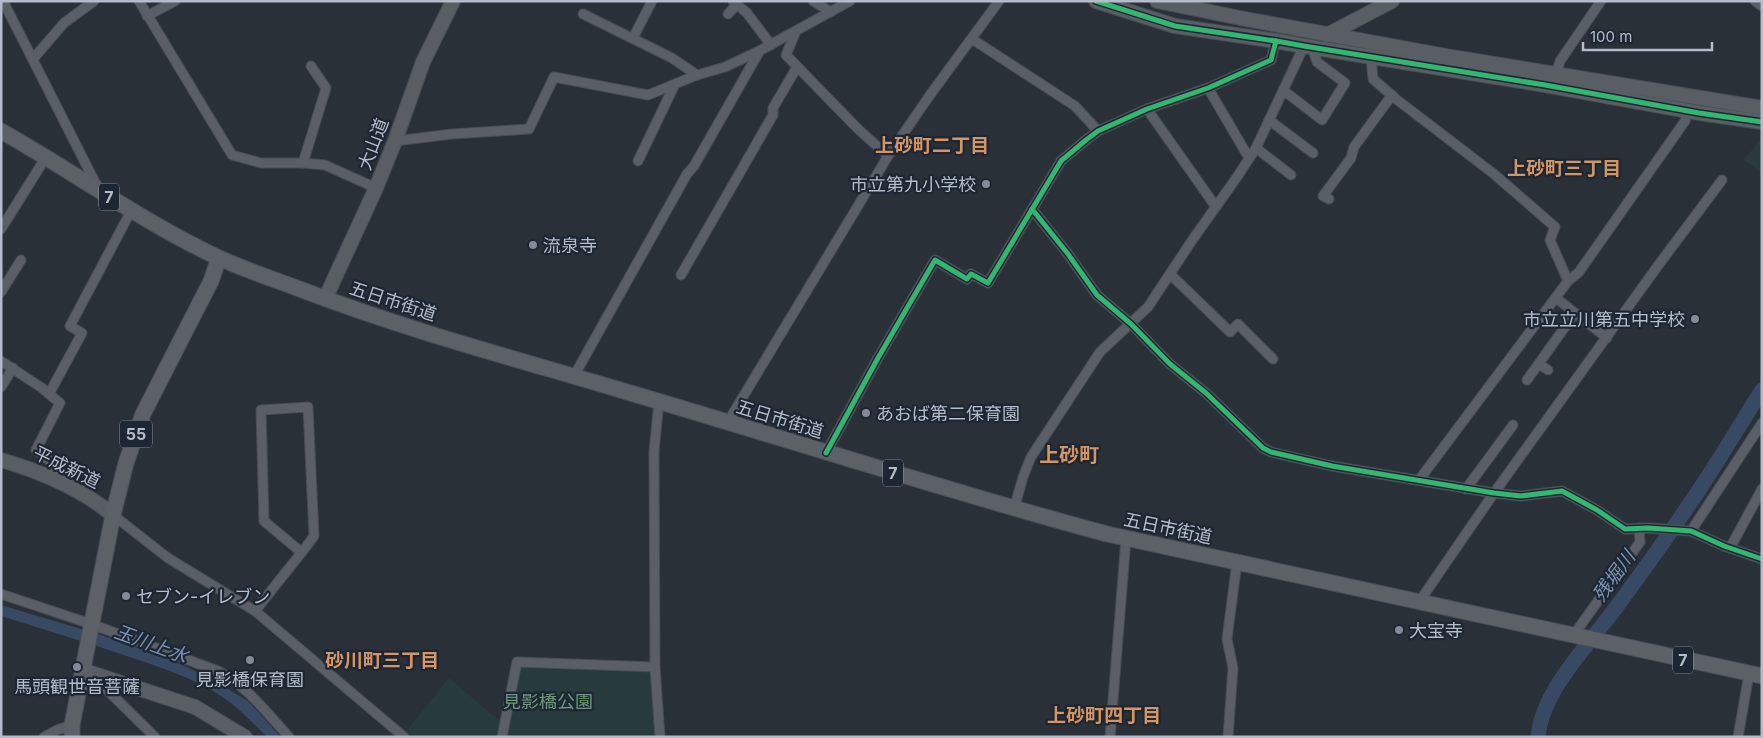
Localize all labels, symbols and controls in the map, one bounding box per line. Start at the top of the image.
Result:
scale bar [1583,20,1712,52]
text: 100 m [1590,27,1632,46]
street label: 大山道 [354,115,392,173]
district label: 上砂町二丁目 [875,134,989,157]
district label: 上砂町三丁目 [1507,157,1621,180]
place label: 市立第九小学校 [850,174,976,195]
marker: 市立第九小学校 [980,178,992,190]
road number: 7 [99,183,119,210]
place label: 流泉寺 [543,235,597,256]
marker: 流泉寺 [527,239,539,251]
street label: 五日市街道 [347,277,439,325]
place label: 市立立川第五中学校 [1523,309,1685,330]
marker: 市立立川第五中学校 [1689,313,1701,325]
street label: 五日市街道 [734,396,826,442]
place label: あおば第二保育園 [876,403,1020,424]
marker: あおば第二保育園 [860,407,872,419]
road number: 55 [120,420,152,448]
street label: 平成新道 [30,442,104,492]
district label: 上砂町 [1039,443,1099,467]
road number: 7 [883,459,903,486]
street label: 五日市街道 [1122,508,1214,548]
water label: 残堀川 [1588,545,1641,606]
place label: セブン-イレブン [136,586,270,607]
marker: セブン-イレブン [120,590,132,602]
water label: 玉川上水 [111,620,193,668]
place label: 大宝寺 [1409,620,1463,641]
marker: 大宝寺 [1393,624,1405,636]
road number: 7 [1673,646,1693,674]
district label: 砂川町三丁目 [325,649,439,672]
marker: 見影橋保育園 [244,654,256,666]
marker: 馬頭観世音菩薩 [71,661,83,673]
place label: 見影橋保育園 [196,669,304,690]
place label: 馬頭観世音菩薩 [14,676,140,697]
park label: 見影橋公園 [503,691,593,712]
district label: 上砂町四丁目 [1047,704,1161,727]

